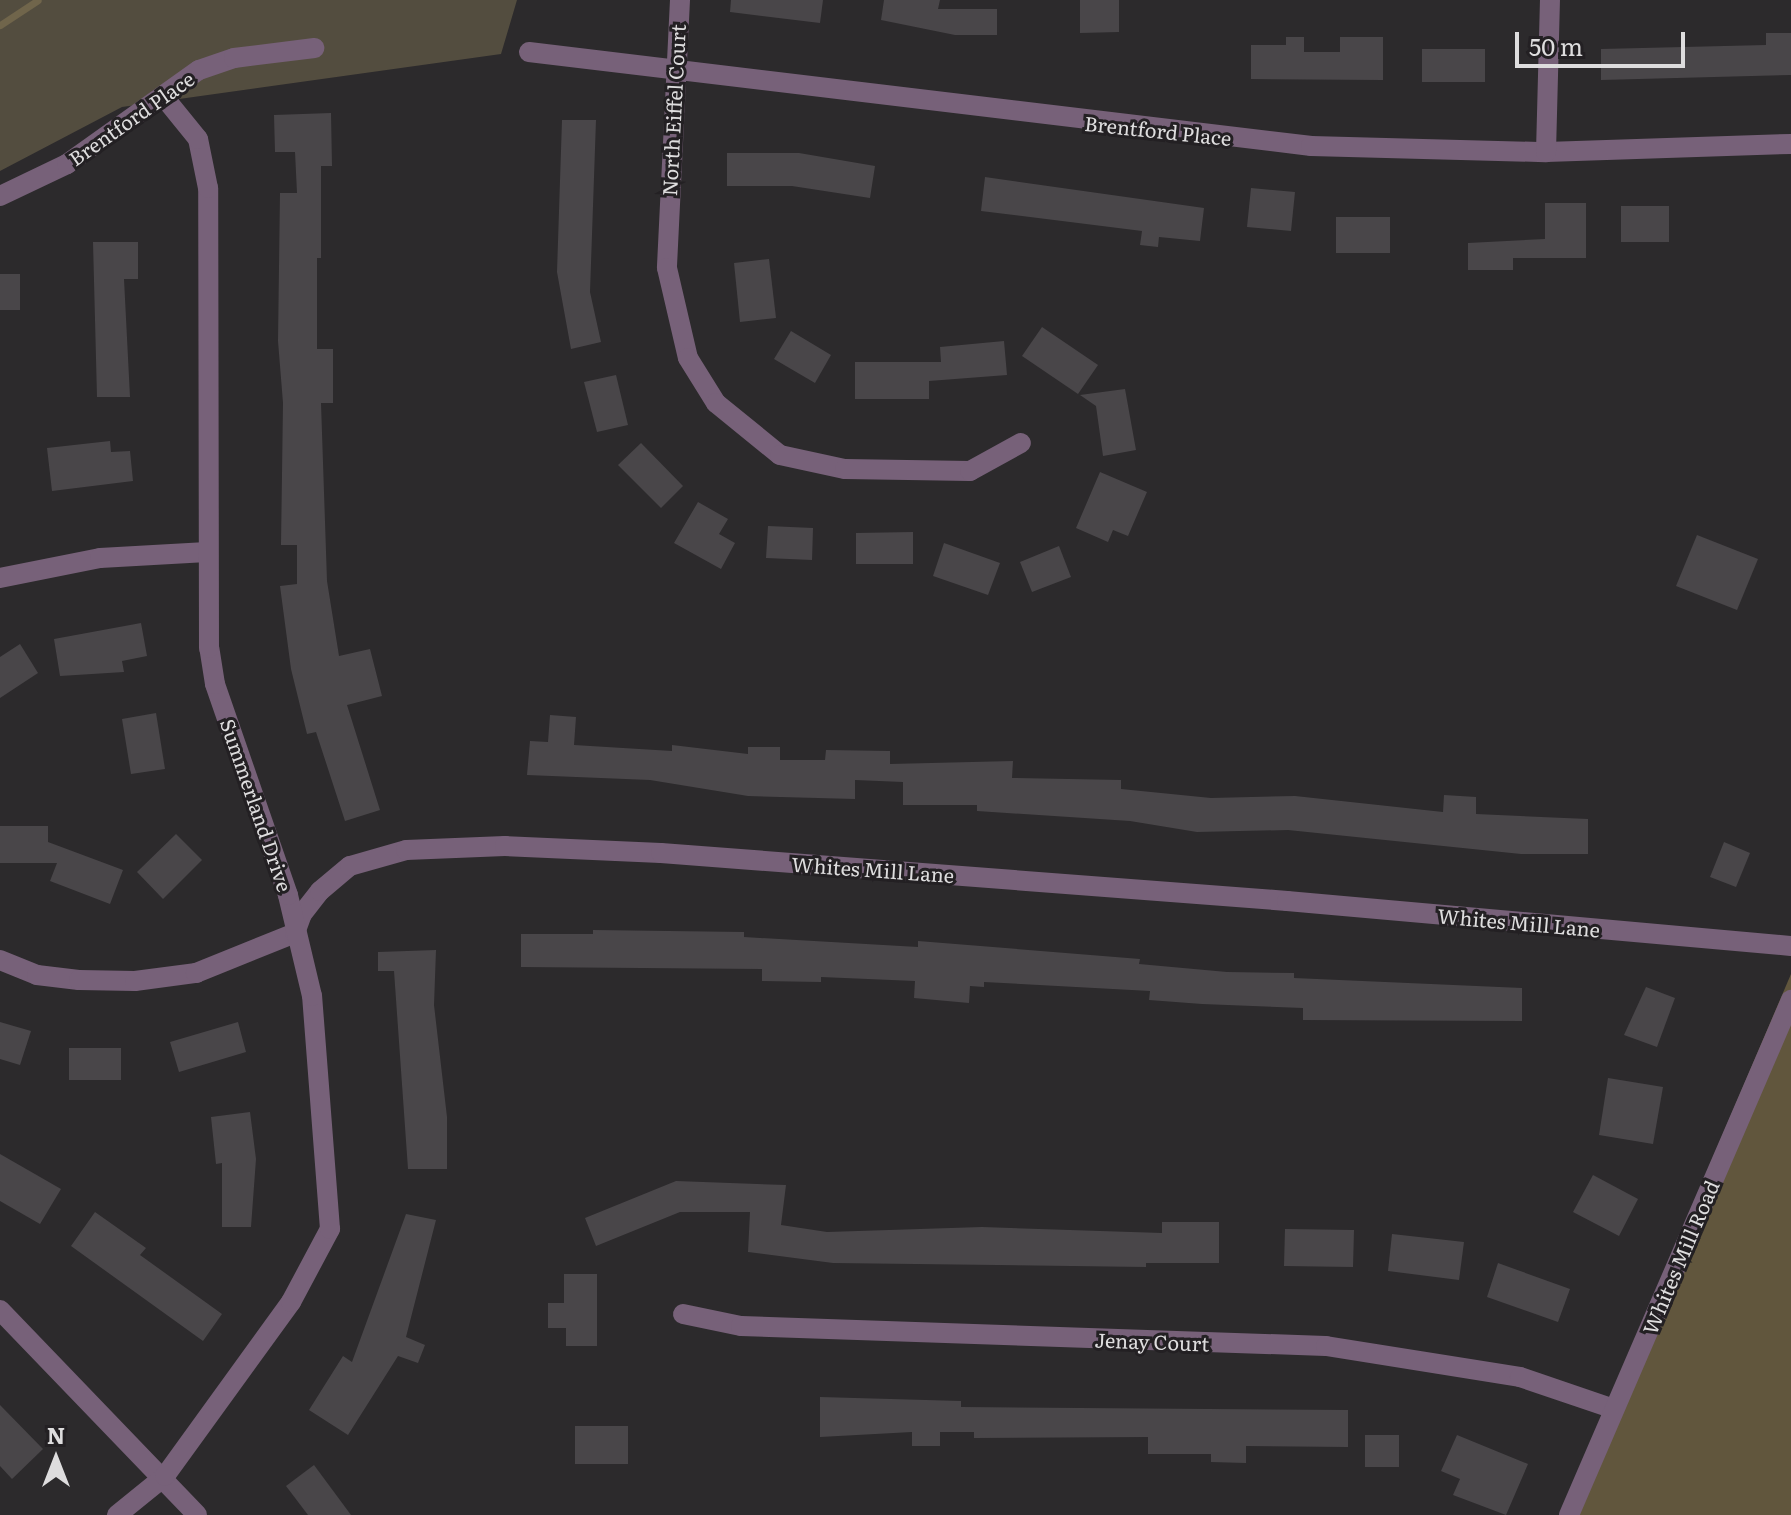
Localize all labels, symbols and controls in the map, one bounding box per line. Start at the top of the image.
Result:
scale bar [1519,16,1689,66]
street label: North Eiffel Court [657,23,689,197]
text: 50 m [1529,28,1583,63]
street label: Brentford Place [64,66,198,170]
street label: Brentford Place [1083,110,1233,150]
street label: Summerland Drive [216,715,298,895]
street label: Whites Mill Lane [791,851,955,887]
street label: Whites Mill Lane [1437,903,1601,941]
street label: Whites Mill Road [1637,1177,1723,1337]
street label: Jenay Court [1094,1327,1210,1355]
text: N [47,1418,65,1451]
north arrow [16,1419,96,1499]

